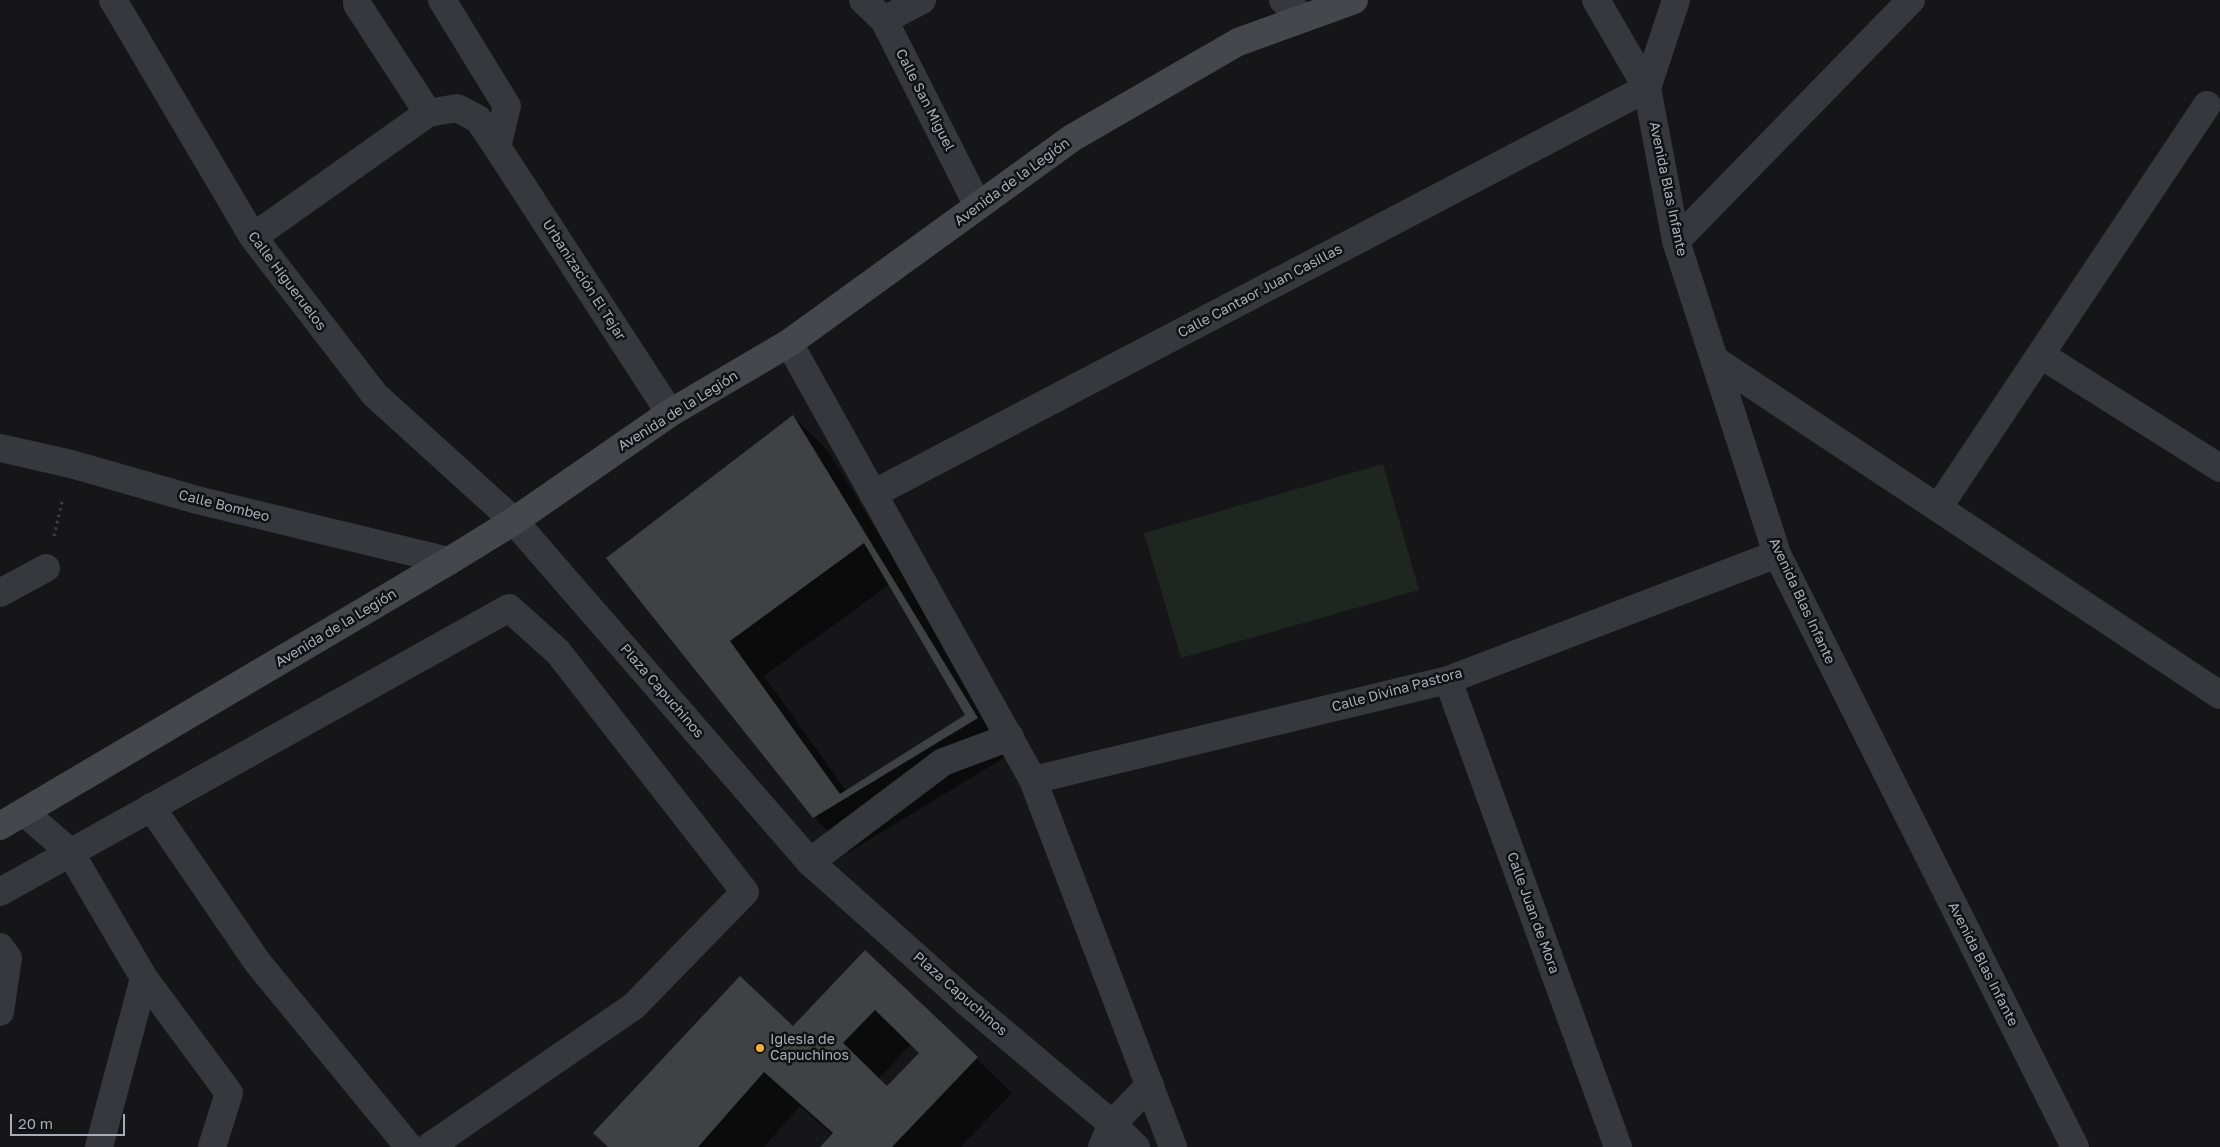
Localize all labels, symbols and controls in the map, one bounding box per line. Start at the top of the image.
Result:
street label: Calle San Miguel [892,46,958,154]
street label: Avenida Blas Infante [1646,120,1690,258]
street label: Avenida de la Legión [951,135,1073,229]
street label: Urbanización El Tejar [539,216,629,344]
street label: Calle Higueruelos [244,228,330,334]
street label: Calle Cantaor Juan Casillas [1175,240,1345,342]
street label: Avenida de la Legión [615,367,741,455]
street label: Calle Bombeo [177,487,271,525]
street label: Avenida Blas Infante [1765,535,1839,667]
street label: Avenida de la Legión [273,585,399,671]
street label: Plaza Capuchinos [617,641,707,741]
street label: Calle Divina Pastora [1330,664,1464,716]
street label: Calle Juan de Mora [1503,850,1563,976]
street label: Avenida Blas Infante [1944,899,2022,1029]
street label: Plaza Capuchinos [910,949,1010,1039]
place label: Iglesia de Capuchinos [770,1032,849,1064]
marker: Iglesia de Capuchinos [754,1042,766,1054]
scale bar [12,1104,128,1136]
text: 20 m [18,1114,53,1132]

